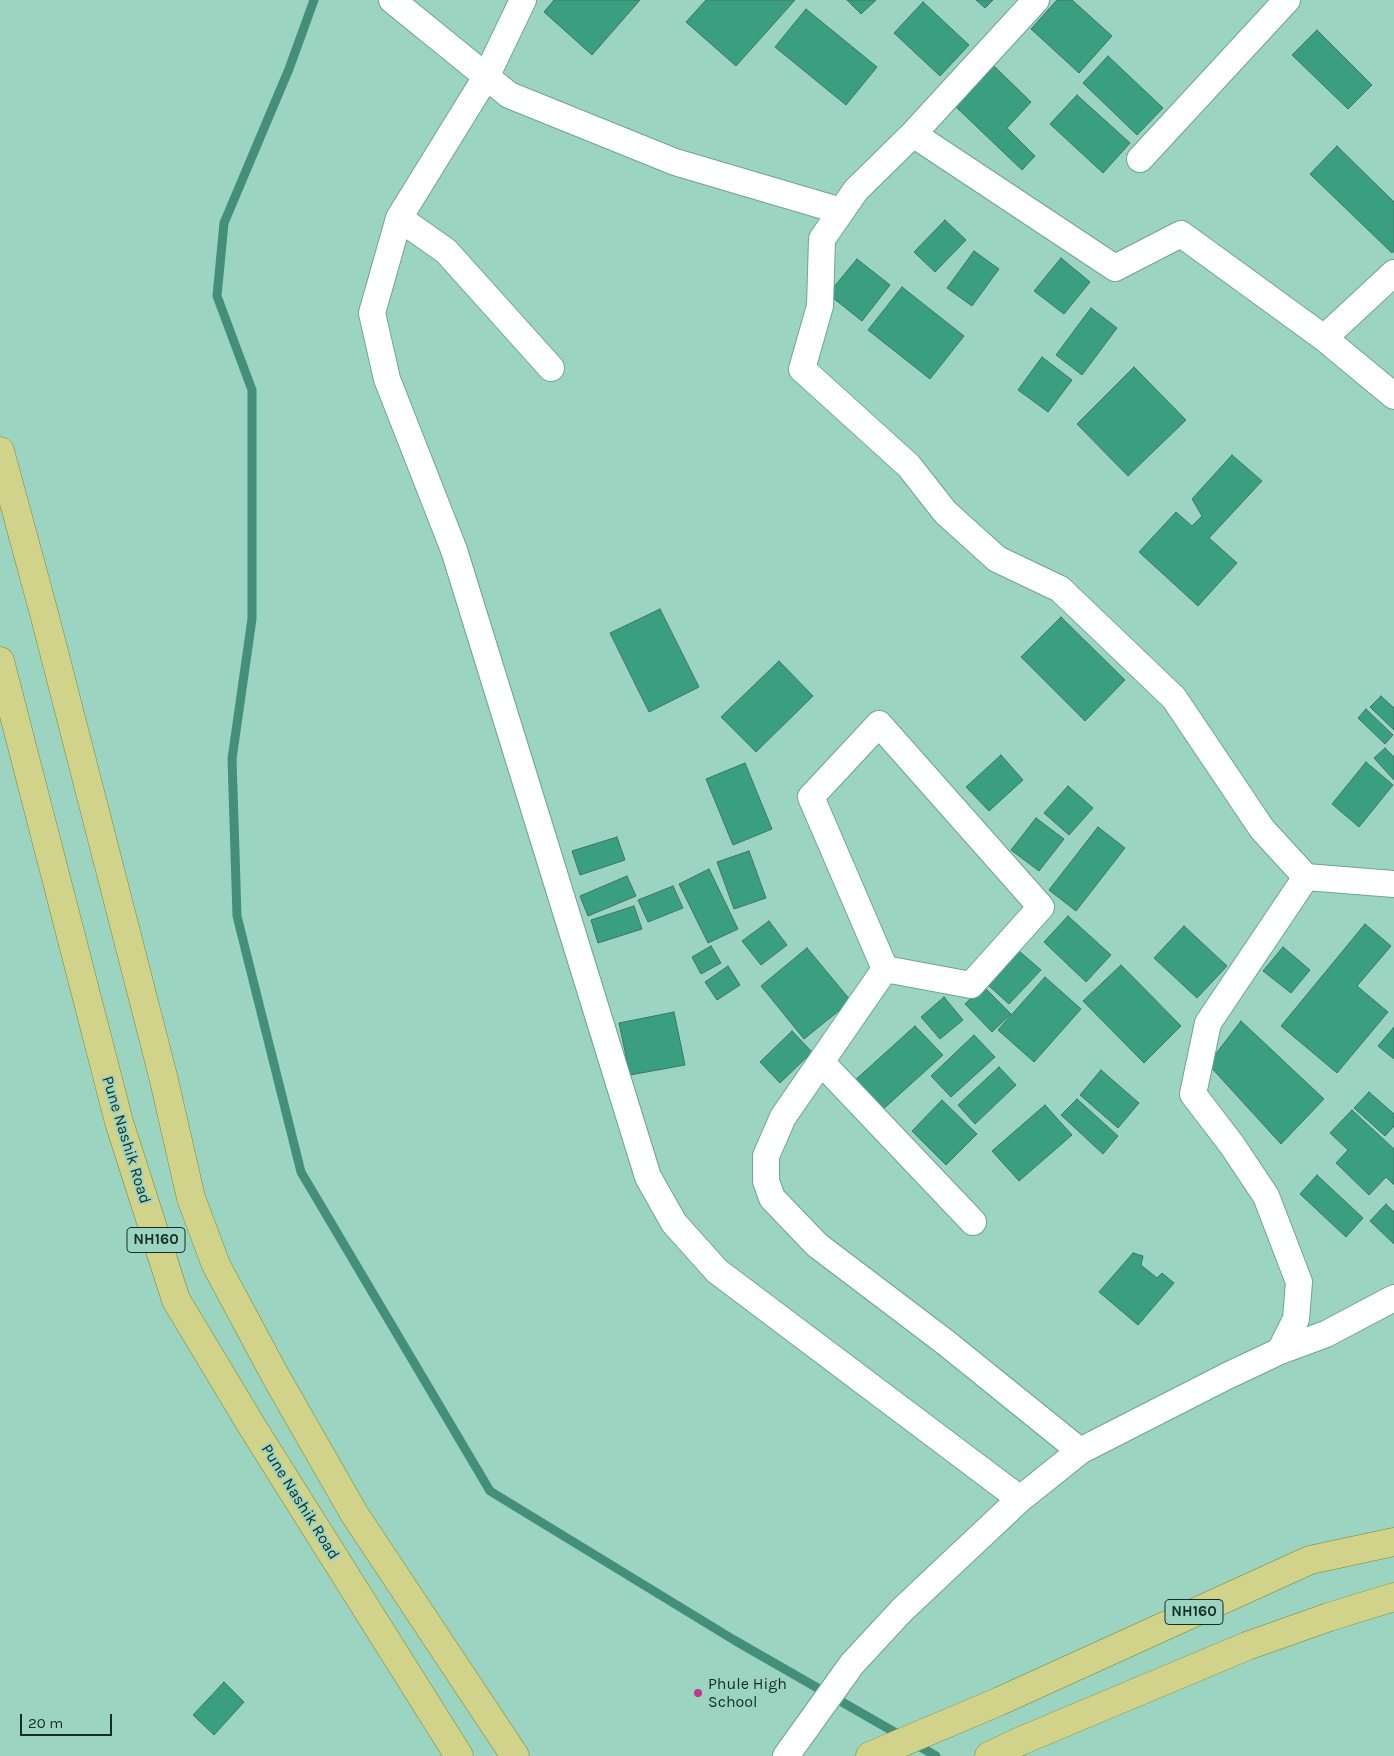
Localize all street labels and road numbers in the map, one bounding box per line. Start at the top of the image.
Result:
street label: Pune Nashik Road [97,1074,155,1206]
road number: NH160 [127,1228,185,1252]
street label: Pune Nashik Road [257,1441,343,1563]
road number: NH160 [1165,1600,1223,1624]

